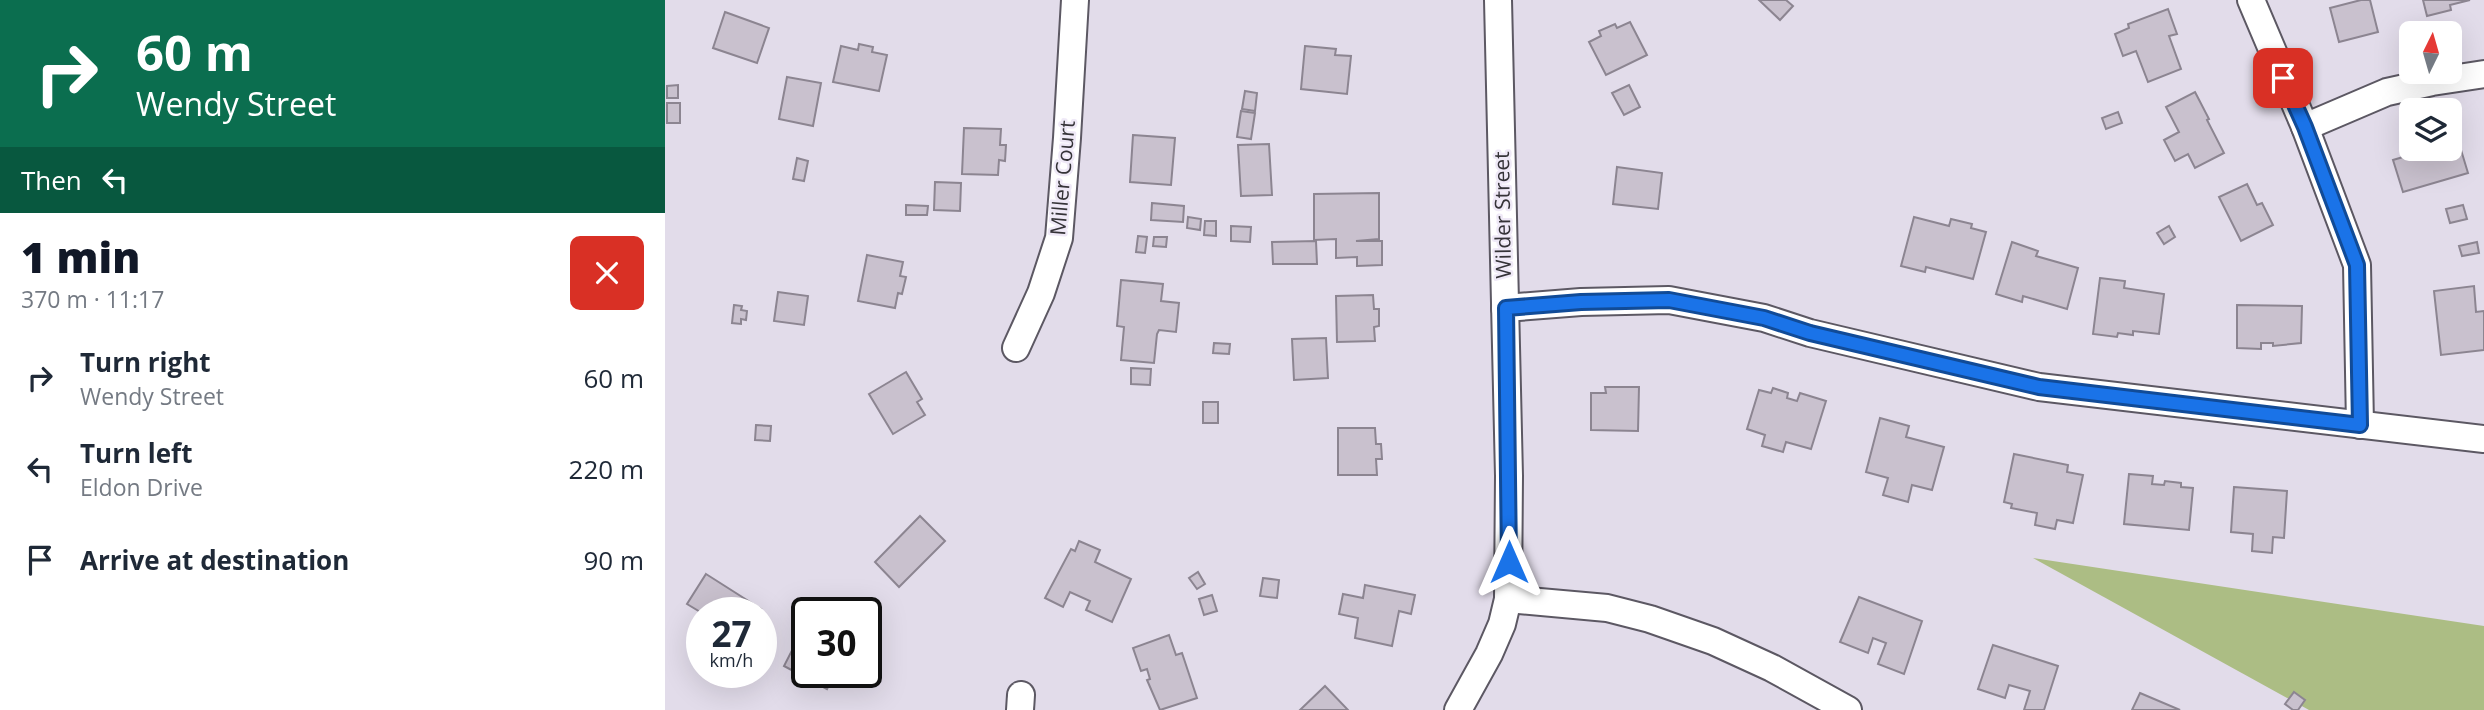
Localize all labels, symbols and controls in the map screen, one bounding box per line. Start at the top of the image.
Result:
text: 60 m [136,19,253,85]
north arrow [2399,21,2462,84]
map controls [2399,21,2462,161]
icon: right [21,28,112,119]
pin [2253,48,2313,108]
icon: arrive [2264,59,2302,97]
text: Wendy Street [136,82,336,125]
button: layers [2399,98,2462,161]
street label: Miller Court [1043,119,1081,237]
street label: Wilder Street [1487,151,1517,279]
icon: left [96,161,134,199]
text: Then [21,162,82,198]
text: 1 min [21,228,140,285]
button: close [570,236,644,310]
text: 370 m · 11:17 [21,283,164,315]
text: Turn right [80,344,211,380]
icon: right [21,359,59,397]
text: 60 m [583,360,644,396]
text: Wendy Street [80,380,224,412]
text: Turn left [80,435,192,471]
icon: left [21,450,59,488]
text: 220 m [569,451,644,487]
text: Eldon Drive [80,471,203,503]
position arrow [1472,525,1546,599]
icon: arrive [21,541,59,579]
text: Arrive at destination [80,542,349,578]
text: 90 m [583,542,644,578]
speed limit sign: 30 [791,597,882,688]
text: 27 [711,610,752,657]
text: km/h [710,648,753,672]

